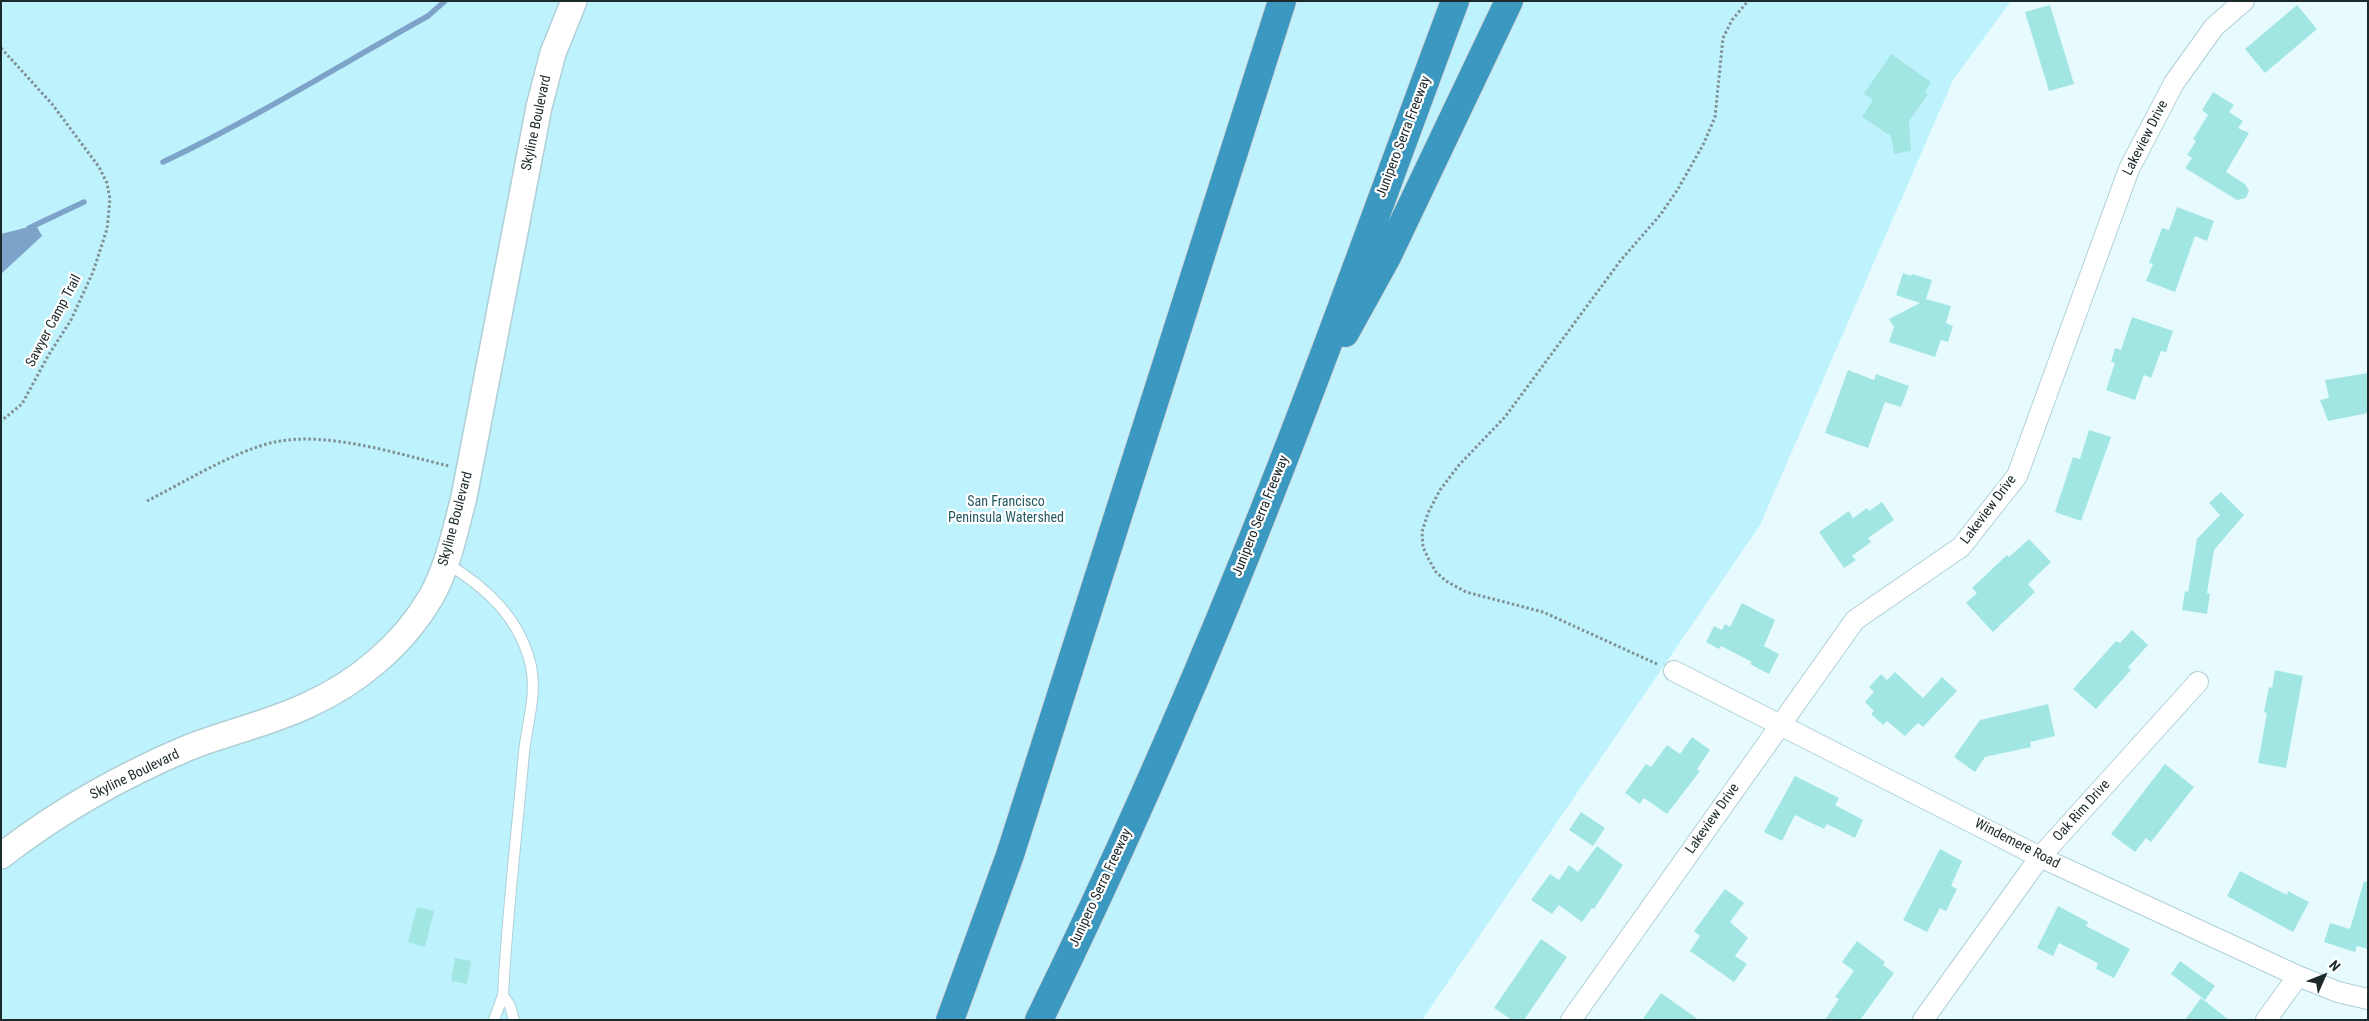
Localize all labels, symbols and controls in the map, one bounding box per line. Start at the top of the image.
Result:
street label: Skyline Boulevard [519,74,555,172]
street label: Junipero Serra Freeway [1373,74,1435,200]
street label: Lakeview Drive [2120,98,2172,178]
street label: Sawyer Camp Trail [23,272,85,370]
street label: Junipero Serra Freeway [1229,453,1293,579]
street label: Skyline Boulevard [435,470,477,568]
street label: Lakeview Drive [1958,472,2020,548]
park label: San Francisco Peninsula Watershed [948,494,1064,526]
street label: Skyline Boulevard [88,746,182,804]
street label: Oak Rim Drive [2050,777,2114,845]
street label: Lakeview Drive [1683,781,1743,857]
street label: Windemere Road [1972,815,2062,873]
street label: Junipero Serra Freeway [1066,826,1136,950]
north arrow [2299,951,2349,1001]
text: N [2326,957,2344,974]

